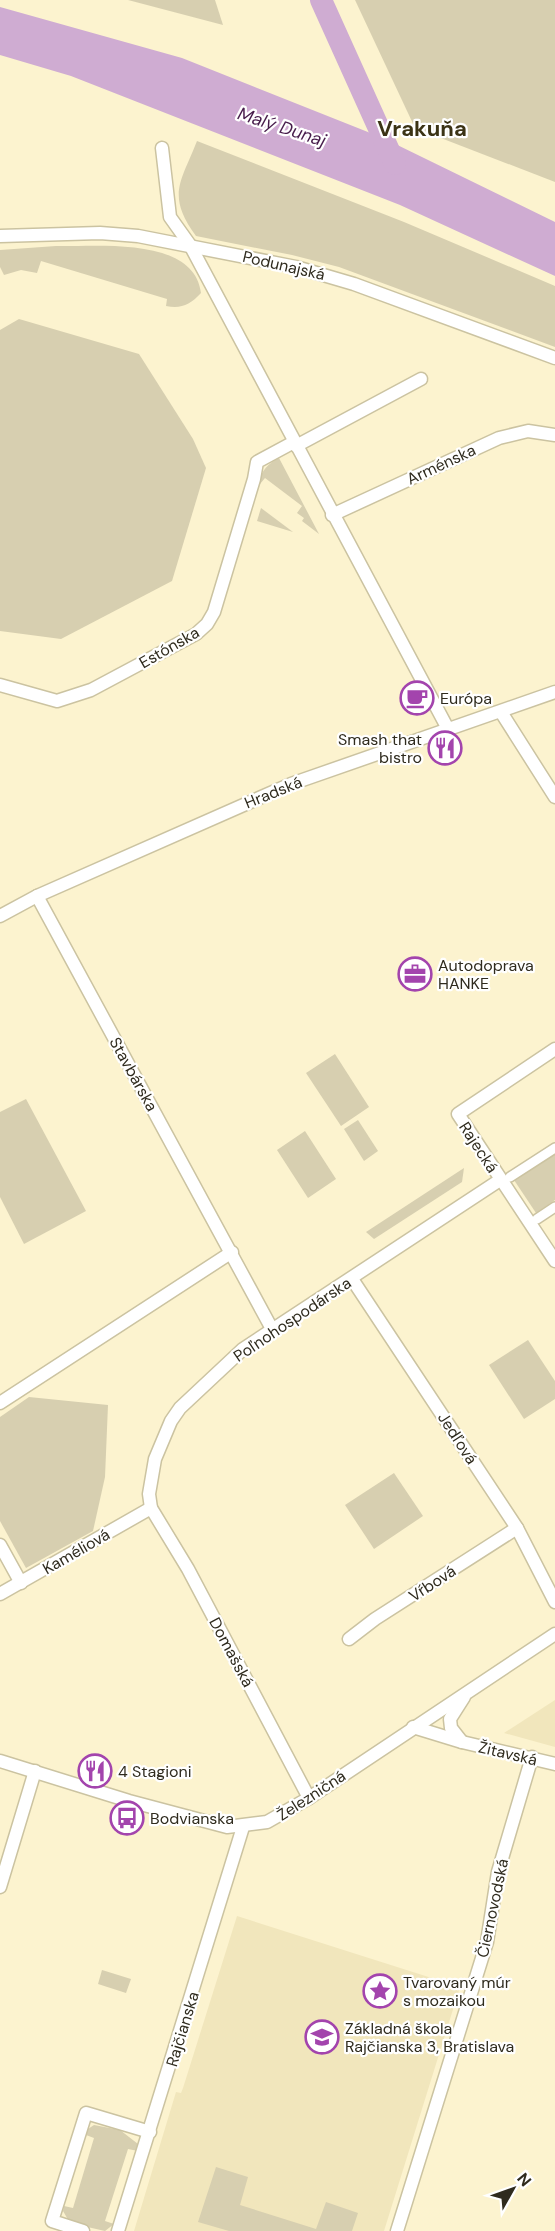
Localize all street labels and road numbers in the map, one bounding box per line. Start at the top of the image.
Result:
street label: Podunajská [241,246,327,285]
street label: Arménska [403,439,479,490]
street label: Estónska [135,622,203,673]
street label: Hradská [241,771,305,813]
street label: Stavbárska [105,1033,163,1115]
street label: Rajecká [454,1118,503,1177]
street label: Poľnohospodárska [229,1272,355,1367]
street label: Jedľová [433,1408,482,1468]
street label: Kaméliová [39,1524,114,1579]
street label: Vŕbová [405,1560,460,1606]
street label: Domašská [204,1614,259,1691]
street label: Žitavská [476,1737,539,1770]
street label: Železničná [273,1765,350,1825]
street label: Čiernovodská [472,1857,513,1960]
street label: Rajčianska [161,1989,204,2069]

